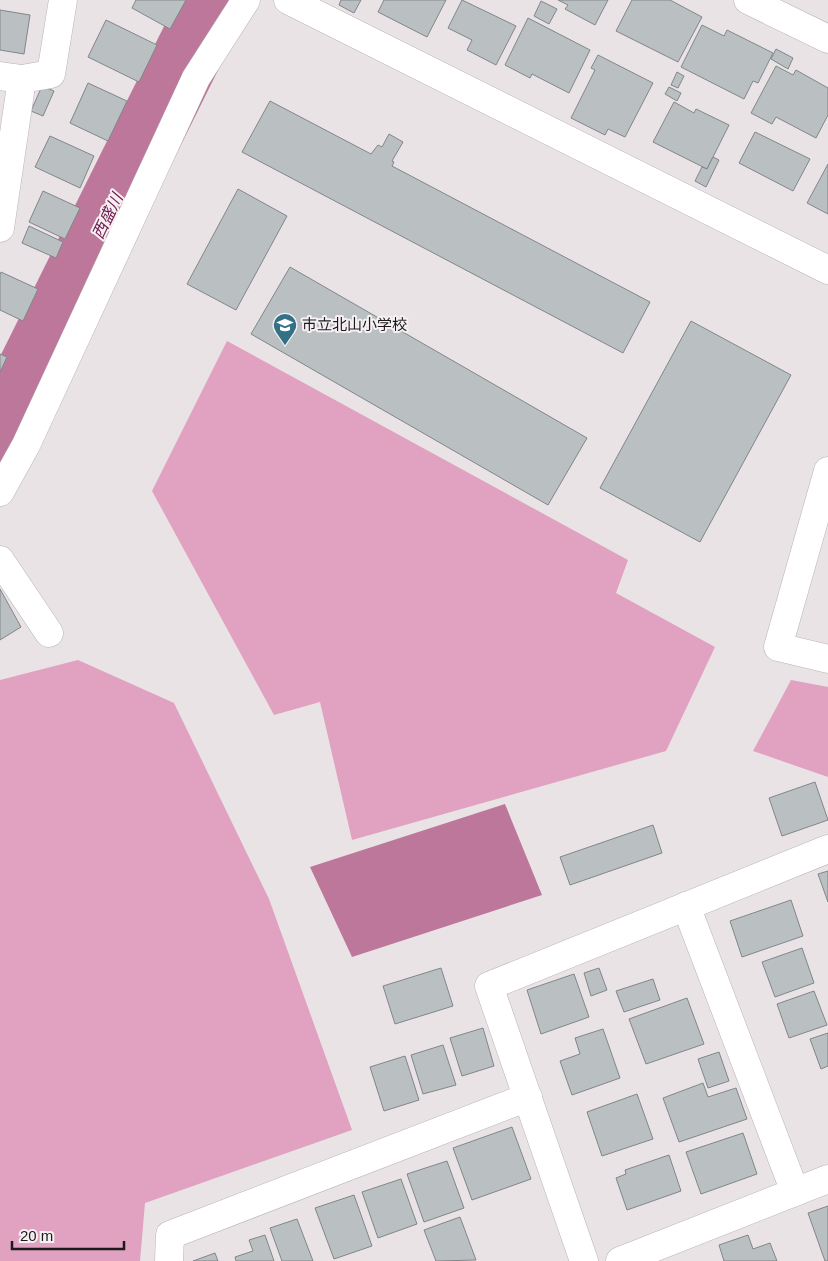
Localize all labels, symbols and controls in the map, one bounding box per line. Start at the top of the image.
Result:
water label: 西盛川 [89,189,126,242]
school or university icon: 市立北山小学校 [272,312,298,346]
place label: 市立北山小学校 [302,316,407,333]
scale bar [12,1218,125,1250]
text: 20 m [20,1227,53,1244]

